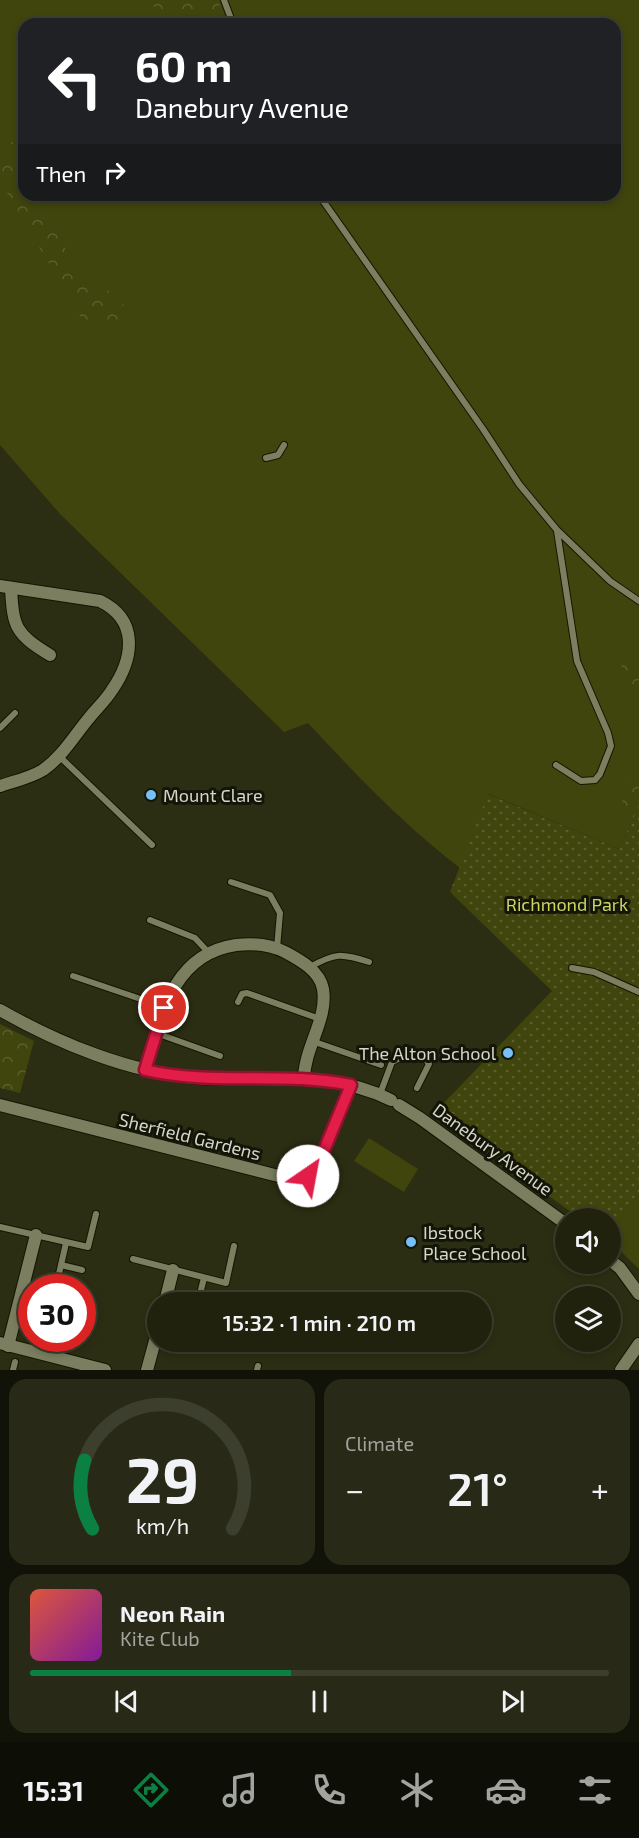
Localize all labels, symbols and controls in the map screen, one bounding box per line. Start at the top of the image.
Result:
text: 60 m [135,40,232,90]
icon: left [36,42,114,120]
text: Danebury Avenue [135,91,349,123]
icon: right [98,156,131,189]
text: Then [36,160,86,186]
place label: Mount Clare [163,784,263,806]
marker: Mount Clare [144,788,158,802]
park label: Richmond Park [506,893,628,915]
pin [138,982,189,1033]
icon: arrive [147,991,180,1024]
place label: The Alton School [359,1042,497,1064]
marker: The Alton School [501,1046,515,1060]
street label: Danebury Avenue [429,1098,557,1200]
street label: Sherfield Gardens [117,1108,263,1164]
position arrow [276,1144,340,1208]
map controls [555,1208,621,1352]
button: sound [555,1208,621,1274]
place label: Ibstock Place School [423,1221,527,1264]
marker: Ibstock Place School [404,1235,418,1249]
speed limit sign: 30 [18,1274,96,1352]
button: layers [555,1286,621,1352]
text: 15:32 · 1 min · 210 m [223,1309,416,1335]
text: Climate [345,1431,414,1455]
text: 29 [125,1441,199,1516]
text: 21° [447,1461,508,1515]
text: − [345,1469,364,1509]
text: + [591,1469,609,1509]
text: km/h [135,1513,189,1538]
text: Neon Rain [120,1600,225,1626]
text: Kite Club [120,1626,200,1650]
icon: previous [110,1685,143,1718]
icon: pause [303,1685,336,1718]
icon: next [496,1685,529,1718]
icon: directions [130,1769,172,1811]
icon: music [219,1769,261,1811]
icon: phone [308,1769,350,1811]
icon: climate [396,1769,438,1811]
icon: car [485,1769,527,1811]
icon: filters [574,1769,616,1811]
text: 15:31 [23,1774,84,1806]

